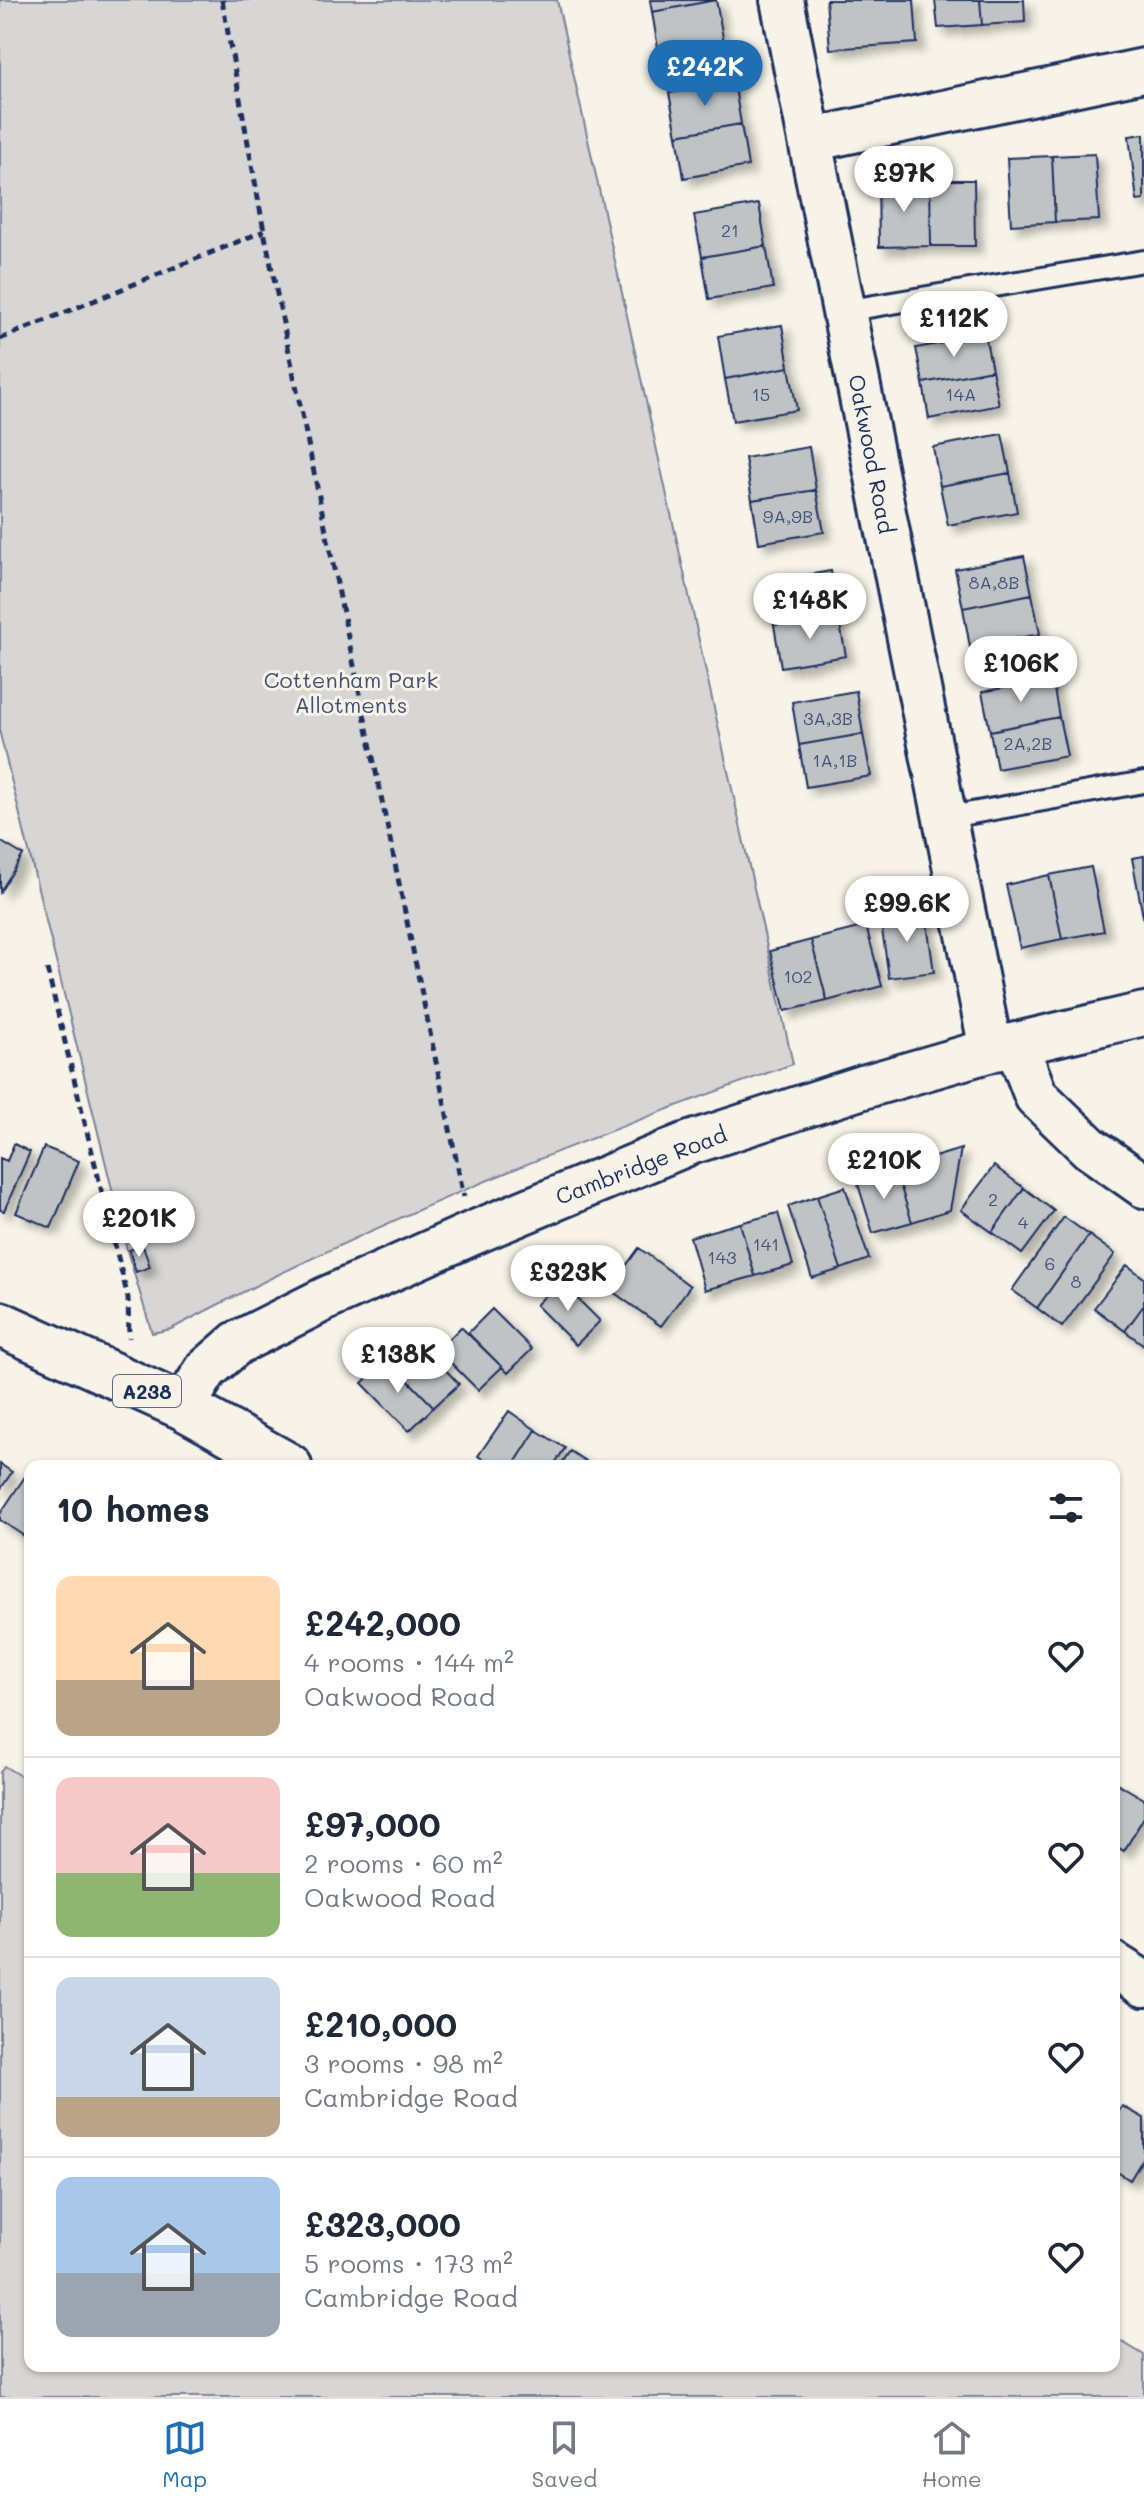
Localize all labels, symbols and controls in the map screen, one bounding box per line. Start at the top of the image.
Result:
pin: £242K [649,40,761,108]
text: £242K [666,49,744,83]
pin: £97K [857,146,951,214]
text: £97K [872,155,936,189]
house number: 21 [721,218,739,242]
pin: £112K [898,291,1010,359]
text: £112K [919,300,989,334]
street label: Oakwood Road [842,372,902,536]
house number: 15 [752,382,770,406]
house number: 14A [945,382,977,406]
house number: 9A,9B [763,504,813,528]
house number: 8A,8B [969,570,1019,594]
pin: £148K [754,573,866,641]
text: £148K [771,582,849,616]
pin: £106K [965,636,1077,704]
text: £106K [982,645,1060,679]
park label: Cottenham Park Allotments [264,665,438,719]
house number: 3A,3B [803,706,853,730]
house number: 2A,2B [1003,731,1053,755]
house number: 1A,1B [812,748,858,772]
pin: £99.6K [842,876,972,944]
text: £99.6K [863,885,951,919]
house number: 102 [783,964,813,988]
street label: Cambridge Road [551,1119,731,1211]
pin: £210K [828,1133,940,1201]
text: £210K [846,1142,922,1176]
house number: 2 [988,1187,998,1211]
pin: £201K [83,1191,195,1259]
text: £201K [101,1200,177,1234]
house number: 4 [1018,1210,1029,1234]
house number: 141 [753,1232,779,1256]
pin: £323K [512,1245,624,1313]
house number: 143 [707,1245,737,1269]
house number: 6 [1045,1251,1055,1275]
text: £323K [528,1254,608,1288]
house number: 8 [1071,1269,1082,1293]
pin: £138K [342,1327,454,1395]
text: £138K [360,1336,436,1370]
road number: A238 [113,1375,181,1407]
text: 10 homes [56,1486,210,1531]
icon: filters [1044,1486,1088,1530]
text: £242,000 [304,1600,461,1645]
icon: home [120,1608,216,1704]
icon: heart [1044,1634,1088,1678]
text: 4 rooms · 144 m² [304,1645,514,1679]
text: Oakwood Road [304,1679,495,1713]
text: £97,000 [304,1801,441,1846]
icon: home [120,1809,216,1905]
icon: heart [1044,1835,1088,1879]
text: 2 rooms · 60 m² [304,1846,503,1880]
text: Oakwood Road [304,1880,495,1914]
text: £210,000 [304,2001,457,2046]
icon: home [120,2009,216,2105]
icon: heart [1044,2035,1088,2079]
text: 3 rooms · 98 m² [304,2046,503,2080]
text: Cambridge Road [304,2080,518,2114]
text: £323,000 [304,2201,461,2246]
icon: home [120,2209,216,2305]
icon: heart [1044,2235,1088,2279]
text: 5 rooms · 173 m² [304,2246,513,2280]
text: Cambridge Road [304,2280,518,2314]
tab: Map [162,2416,207,2493]
tab: Saved [532,2416,597,2493]
tab: Home [922,2416,982,2493]

